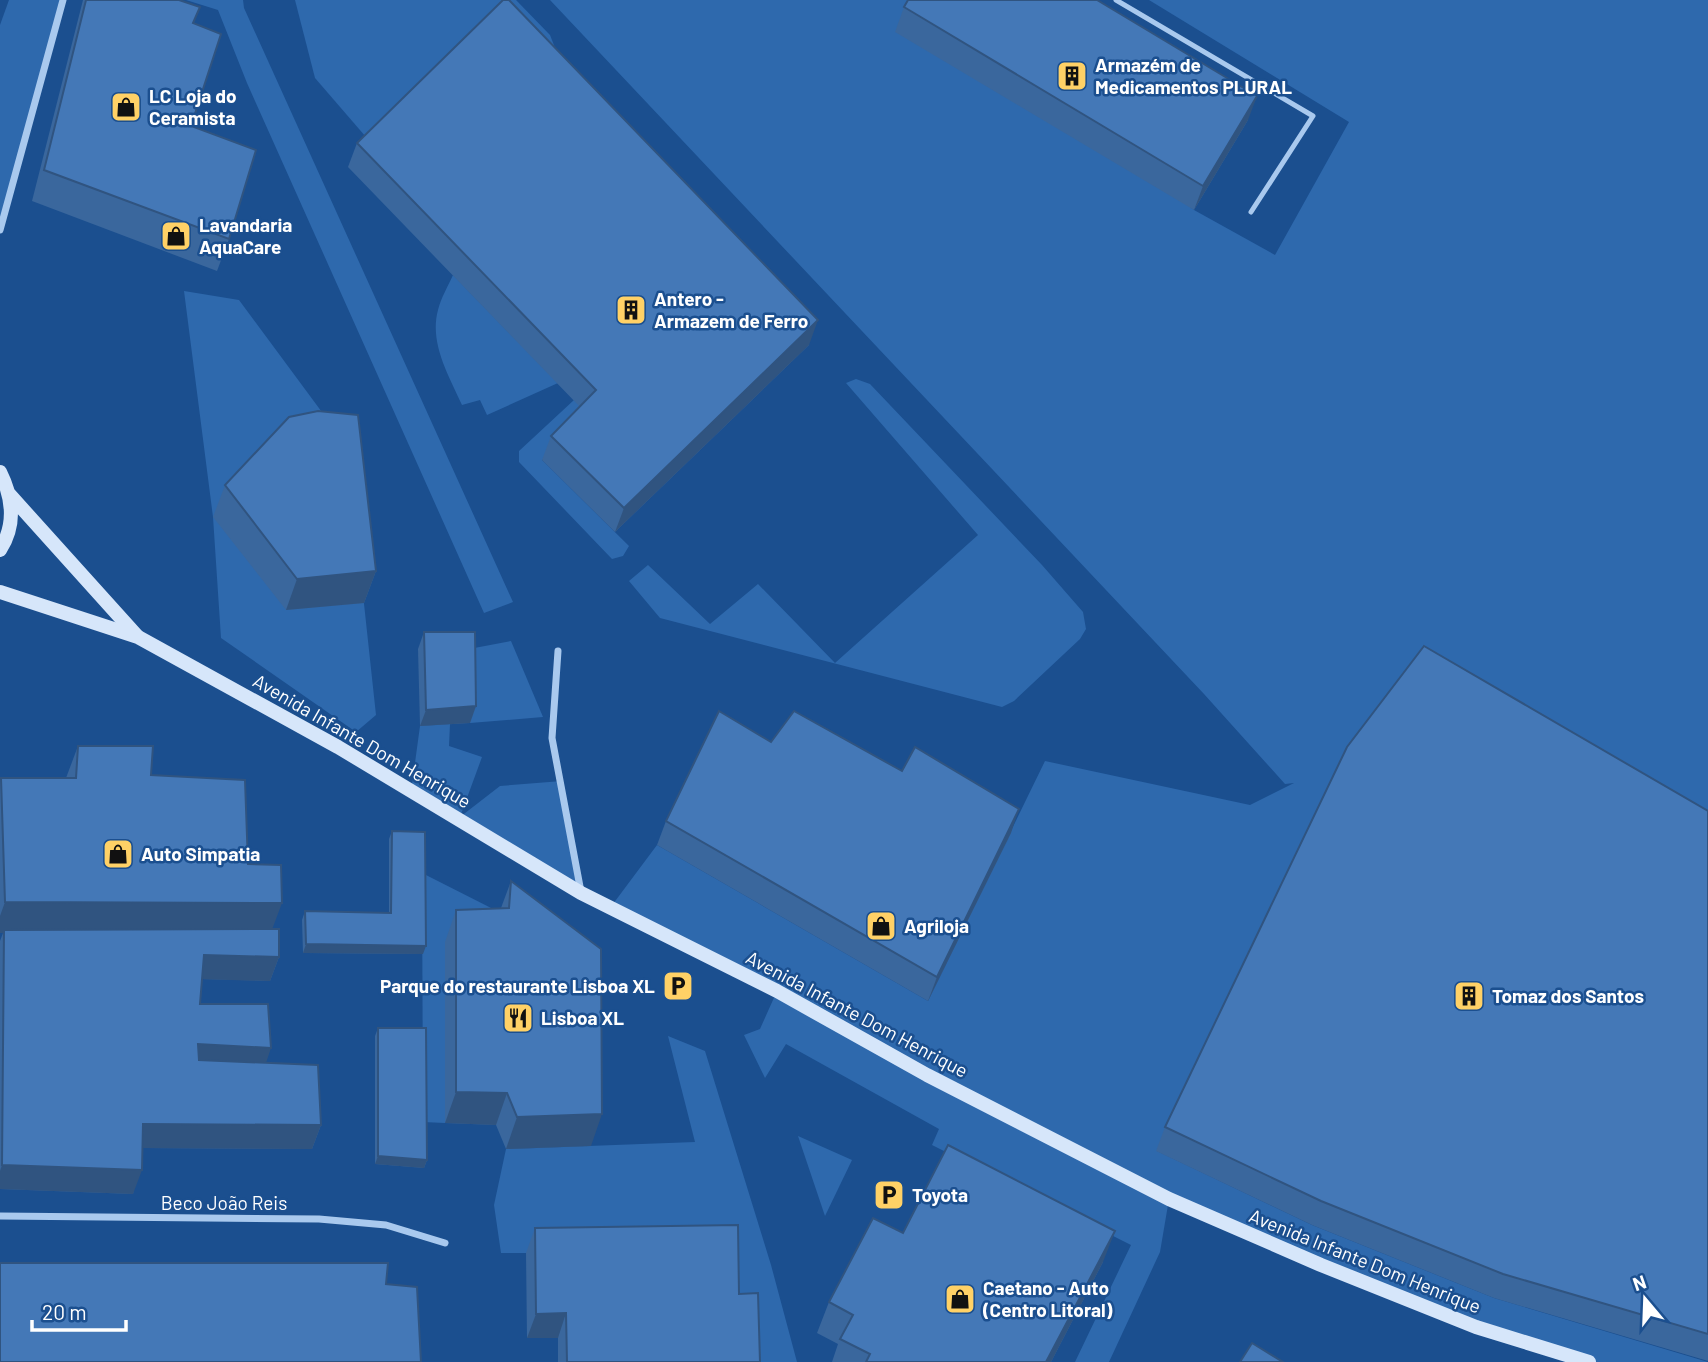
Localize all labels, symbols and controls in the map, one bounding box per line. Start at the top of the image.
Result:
place label: Armazém de Medicamentos PLURAL [1095,53,1292,98]
building icon: Armazém de Medicamentos PLURAL [1055,59,1089,93]
place label: LC Loja do Ceramista [149,84,237,129]
shop icon: LC Loja do Ceramista [109,90,143,124]
place label: Lavandaria AquaCare [199,213,292,258]
shop icon: Lavandaria AquaCare [159,219,193,253]
place label: Antero - Armazem de Ferro [654,287,808,332]
building icon: Antero - Armazem de Ferro [614,293,648,327]
street label: Avenida Infante Dom Henrique [249,669,475,812]
shop icon: Auto Simpatia [101,837,135,871]
place label: Auto Simpatia [141,842,260,865]
shop icon: Agriloja [864,909,898,943]
place label: Agriloja [904,914,969,937]
street label: Avenida Infante Dom Henrique [742,945,972,1082]
parking icon: Parque do restaurante Lisboa XL [661,969,695,1003]
place label: Parque do restaurante Lisboa XL [380,974,655,997]
building icon: Tomaz dos Santos [1452,979,1486,1013]
place label: Tomaz dos Santos [1492,984,1644,1007]
restaurant icon: Lisboa XL [501,1001,535,1035]
place label: Lisboa XL [541,1006,624,1029]
parking icon: Toyota [872,1178,906,1212]
place label: Toyota [912,1183,968,1206]
street label: Beco João Reis [161,1191,287,1214]
street label: Avenida Infante Dom Henrique [1246,1203,1484,1318]
north arrow [1610,1264,1680,1334]
text: N [1630,1270,1649,1295]
place label: Caetano - Auto (Centro Litoral) [982,1276,1113,1321]
shop icon: Caetano - Auto (Centro Litoral) [943,1282,977,1316]
scale bar [32,1288,126,1332]
text: 20 m [42,1299,87,1324]

